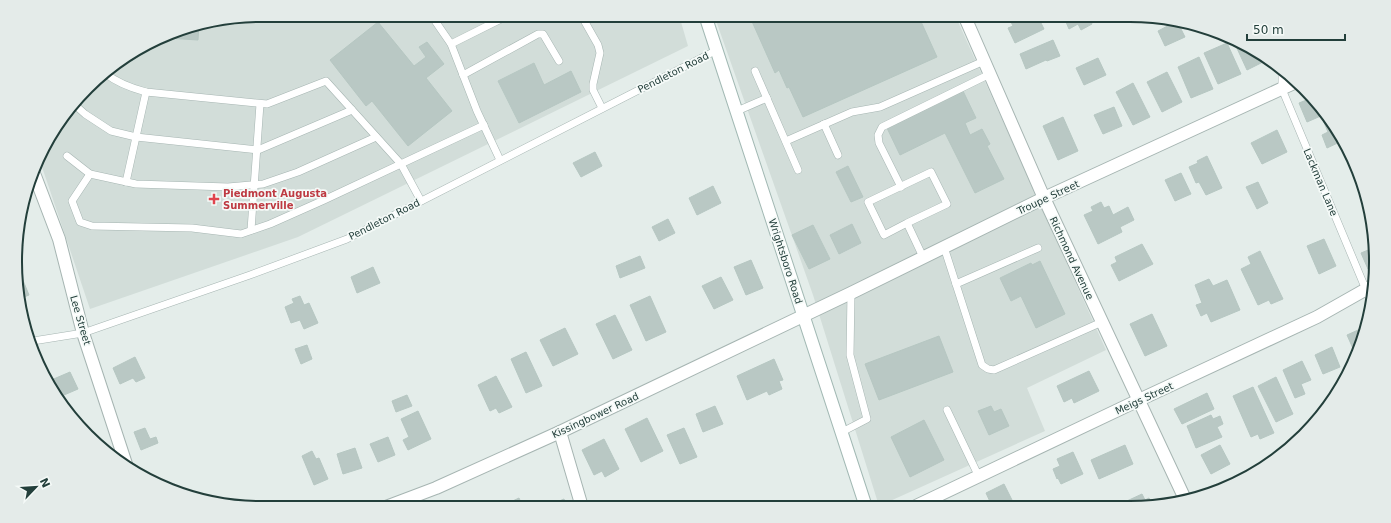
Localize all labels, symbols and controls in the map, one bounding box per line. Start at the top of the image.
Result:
scale bar [1247,16,1345,42]
text: 50 m [1253,23,1284,37]
street label: Pendleton Road [636,50,711,95]
street label: Lackman Lane [1301,147,1340,218]
street label: Troupe Street [1015,178,1081,217]
place label: Piedmont Augusta Summerville [223,188,327,211]
marker: Piedmont Augusta Summerville [208,193,220,205]
street label: Pendleton Road [347,197,422,242]
street label: Richmond Avenue [1047,215,1096,302]
street label: Wrightsboro Road [767,217,804,305]
street label: Lee Street [68,294,93,346]
street label: Meigs Street [1113,380,1175,417]
street label: Kissingbower Road [550,391,640,440]
north arrow [16,467,56,507]
text: N [37,476,52,490]

